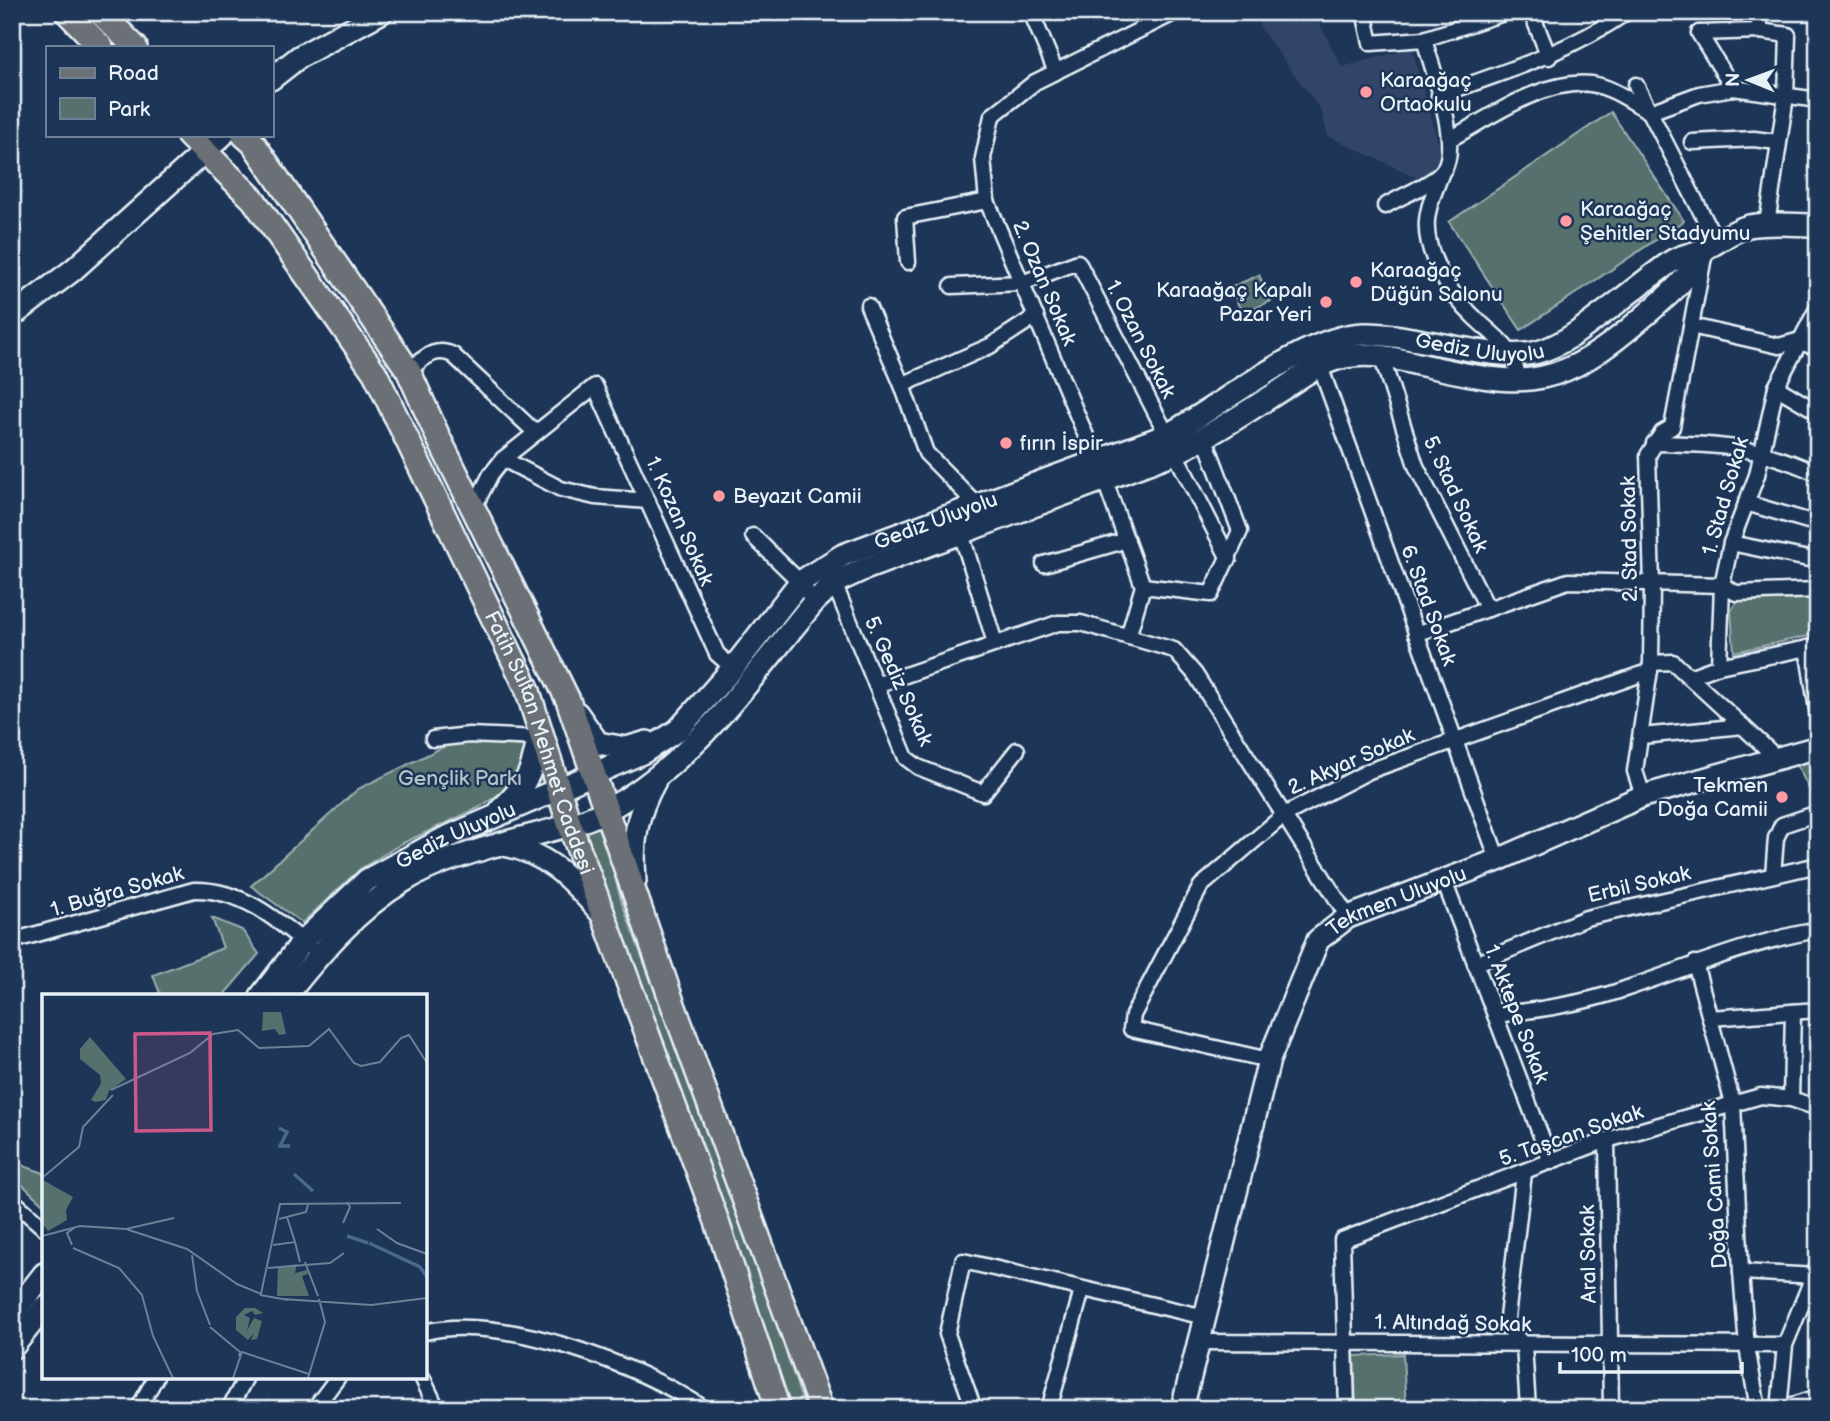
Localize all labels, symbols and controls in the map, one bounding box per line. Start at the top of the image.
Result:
legend [46,46,273,136]
north arrow [1714,46,1784,116]
text: Road [108,61,159,86]
place label: Karaağaç Ortaokulu [1380,68,1472,117]
text: N [1722,72,1745,87]
marker: Karaağaç Ortaokulu [1358,84,1374,100]
text: Park [108,97,151,122]
place label: Karaağaç Şehitler Stadyumu [1580,197,1751,246]
marker: Karaağaç Şehitler Stadyumu [1558,213,1574,229]
street label: 2. Ozan Sokak [1007,217,1082,350]
place label: Karaağaç Düğün Salonu [1370,258,1503,307]
marker: Karaağaç Düğün Salonu [1348,274,1364,290]
street label: 1. Ozan Sokak [1100,276,1181,403]
place label: Karaağaç Kapalı Pazar Yeri [1156,278,1312,327]
marker: Karaağaç Kapalı Pazar Yeri [1318,294,1334,310]
street label: Gediz Uluyolu [1413,328,1547,368]
place label: fırın İspir [1020,431,1103,456]
street label: 5. Stad Sokak [1418,432,1494,557]
street label: 1. Stad Sokak [1697,433,1754,558]
marker: fırın İspir [998,435,1014,451]
street label: 1. Kozan Sokak [640,453,719,590]
street label: 2. Stad Sokak [1616,475,1643,602]
place label: Beyazıt Camii [733,484,862,509]
street label: Gediz Uluyolu [871,487,1001,555]
marker: Beyazıt Camii [711,488,727,504]
street label: 6. Stad Sokak [1395,541,1462,670]
street label: Fatih Sultan Mehmet Caddesi [479,607,599,878]
street label: 5. Gediz Sokak [859,613,939,750]
street label: 2. Akyar Sokak [1284,722,1419,801]
park label: Gençlik Parkı [398,766,522,791]
place label: Tekmen Doğa Camii [1657,773,1768,822]
marker: Tekmen Doğa Camii [1774,789,1790,805]
street label: Gediz Uluyolu [392,797,520,875]
street label: 1. Buğra Sokak [48,860,187,922]
street label: Erbil Sokak [1585,860,1694,908]
street label: Tekmen Uluyolu [1322,861,1470,942]
street label: 1. Aktepe Sokak [1479,941,1555,1088]
inset map [42,994,427,1379]
street label: 5. Taşcan Sokak [1496,1099,1647,1172]
street label: Doğa Cami Sokak [1696,1100,1733,1270]
street label: Aral Sokak [1575,1204,1602,1303]
street label: 1. Altındağ Sokak [1374,1310,1532,1337]
scale bar [1560,1330,1742,1374]
text: 100 m [1571,1343,1627,1368]

